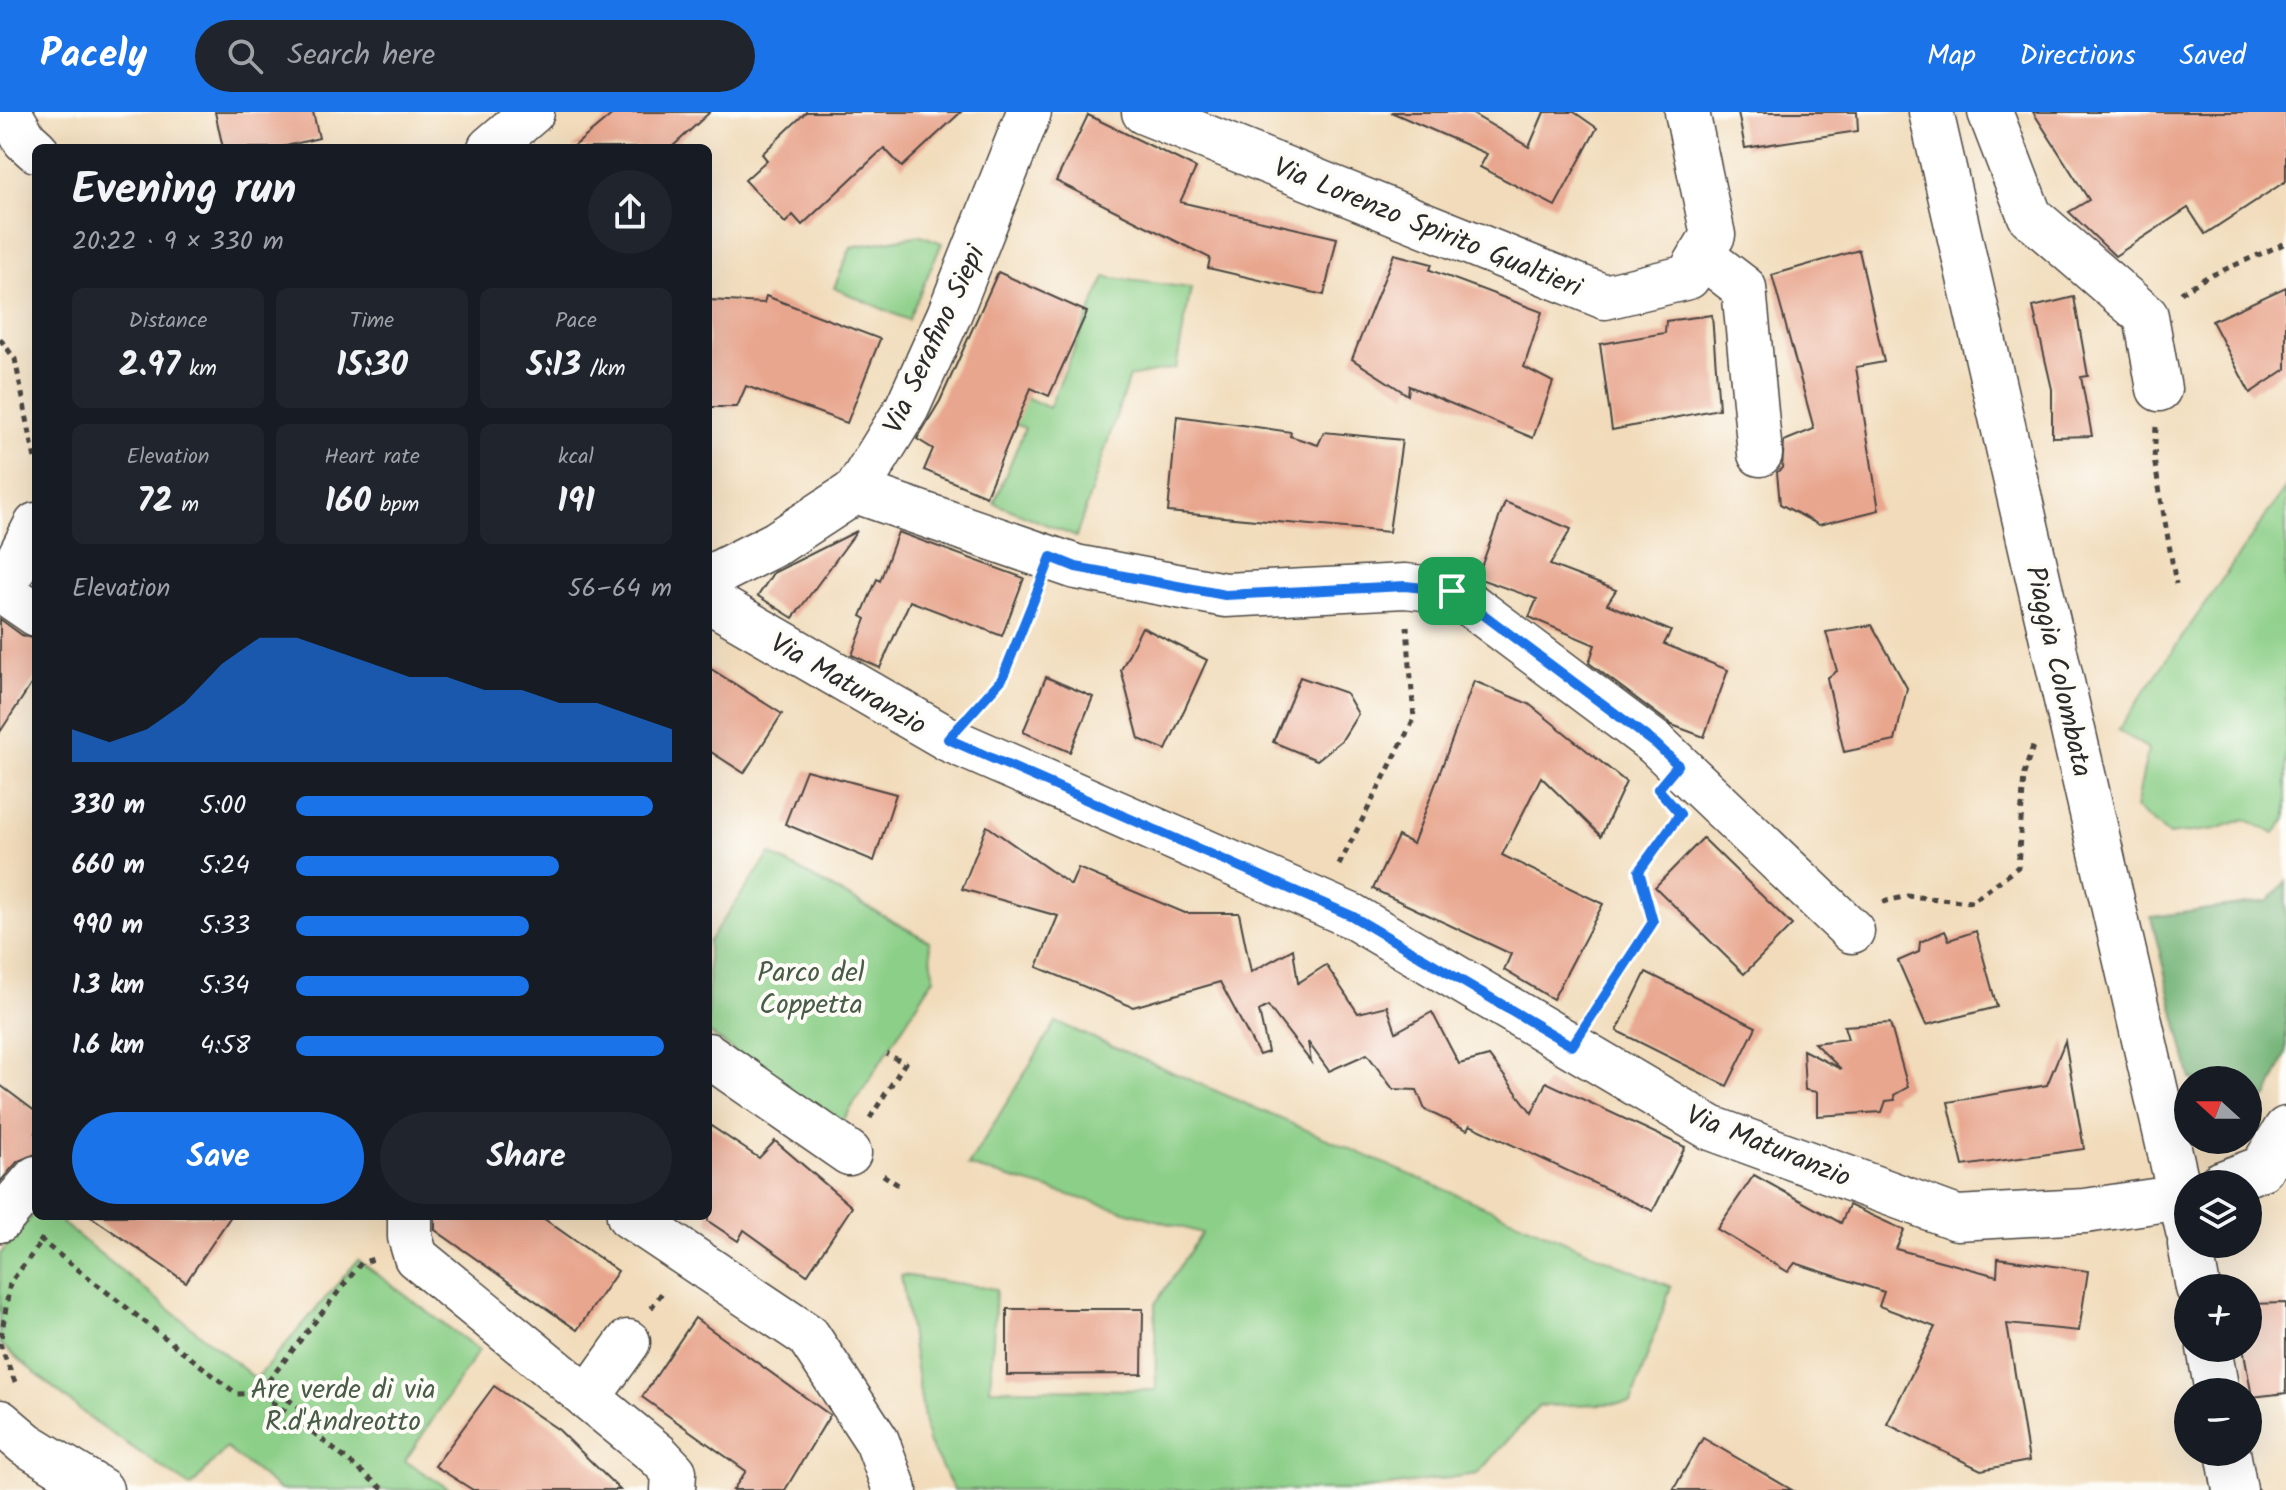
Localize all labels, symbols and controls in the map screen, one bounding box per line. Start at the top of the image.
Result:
search box [195,20,755,92]
text: Pacely [40,26,147,86]
text: Search here [287,32,435,80]
icon: search [223,34,267,78]
text: Map [1927,34,1976,79]
text: Directions [2020,34,2136,79]
text: Saved [2180,34,2246,79]
street label: Via Lorenzo Spirito Gualtieri [1266,146,1589,311]
text: Evening run [72,156,296,226]
button: share [588,170,672,254]
text: 20:22 · 9 × 330 m [72,221,284,263]
street label: Via Serafino Siepi [872,237,999,442]
text: Distance [128,304,208,339]
text: Time [350,304,394,339]
text: Pace [555,304,597,339]
text: 2.97 [119,339,180,393]
text: 15:30 [336,339,408,393]
text: 5:13 [527,339,581,393]
text: km [180,352,217,387]
text: /km [581,352,625,387]
text: Elevation [126,440,210,475]
text: Heart rate [324,440,420,475]
text: kcal [558,440,594,475]
text: 72 [137,475,173,529]
text: 160 [325,475,371,529]
text: 191 [557,475,595,529]
text: m [173,488,199,523]
text: bpm [371,488,419,523]
pin [1418,557,1486,625]
street label: Piaggia Colombata [2011,561,2104,782]
text: Elevation [72,568,170,610]
text: 56–64 m [568,568,672,610]
icon: arrive [1430,569,1474,613]
street label: Via Maturanzio [761,622,935,748]
text: 330 m [72,785,145,827]
text: 5:00 [200,785,246,827]
text: 660 m [72,845,145,887]
text: 5:24 [200,845,250,887]
text: 990 m [72,905,143,947]
text: 5:33 [200,905,250,947]
park label: Parco del Coppetta [757,951,865,1028]
text: 1.3 km [72,965,144,1007]
text: 5:34 [200,965,250,1007]
text: 1.6 km [72,1025,144,1067]
text: 4:58 [200,1025,250,1067]
north arrow [2174,1066,2262,1154]
map controls [2174,1066,2262,1466]
street label: Via Maturanzio [1679,1094,1857,1201]
button: Save [72,1112,364,1204]
button: Share [380,1112,672,1204]
button: layers [2174,1170,2262,1258]
button: + [2174,1274,2262,1362]
park label: Are verde di via R.d'Andreotto [250,1368,436,1445]
button: − [2174,1378,2262,1466]

